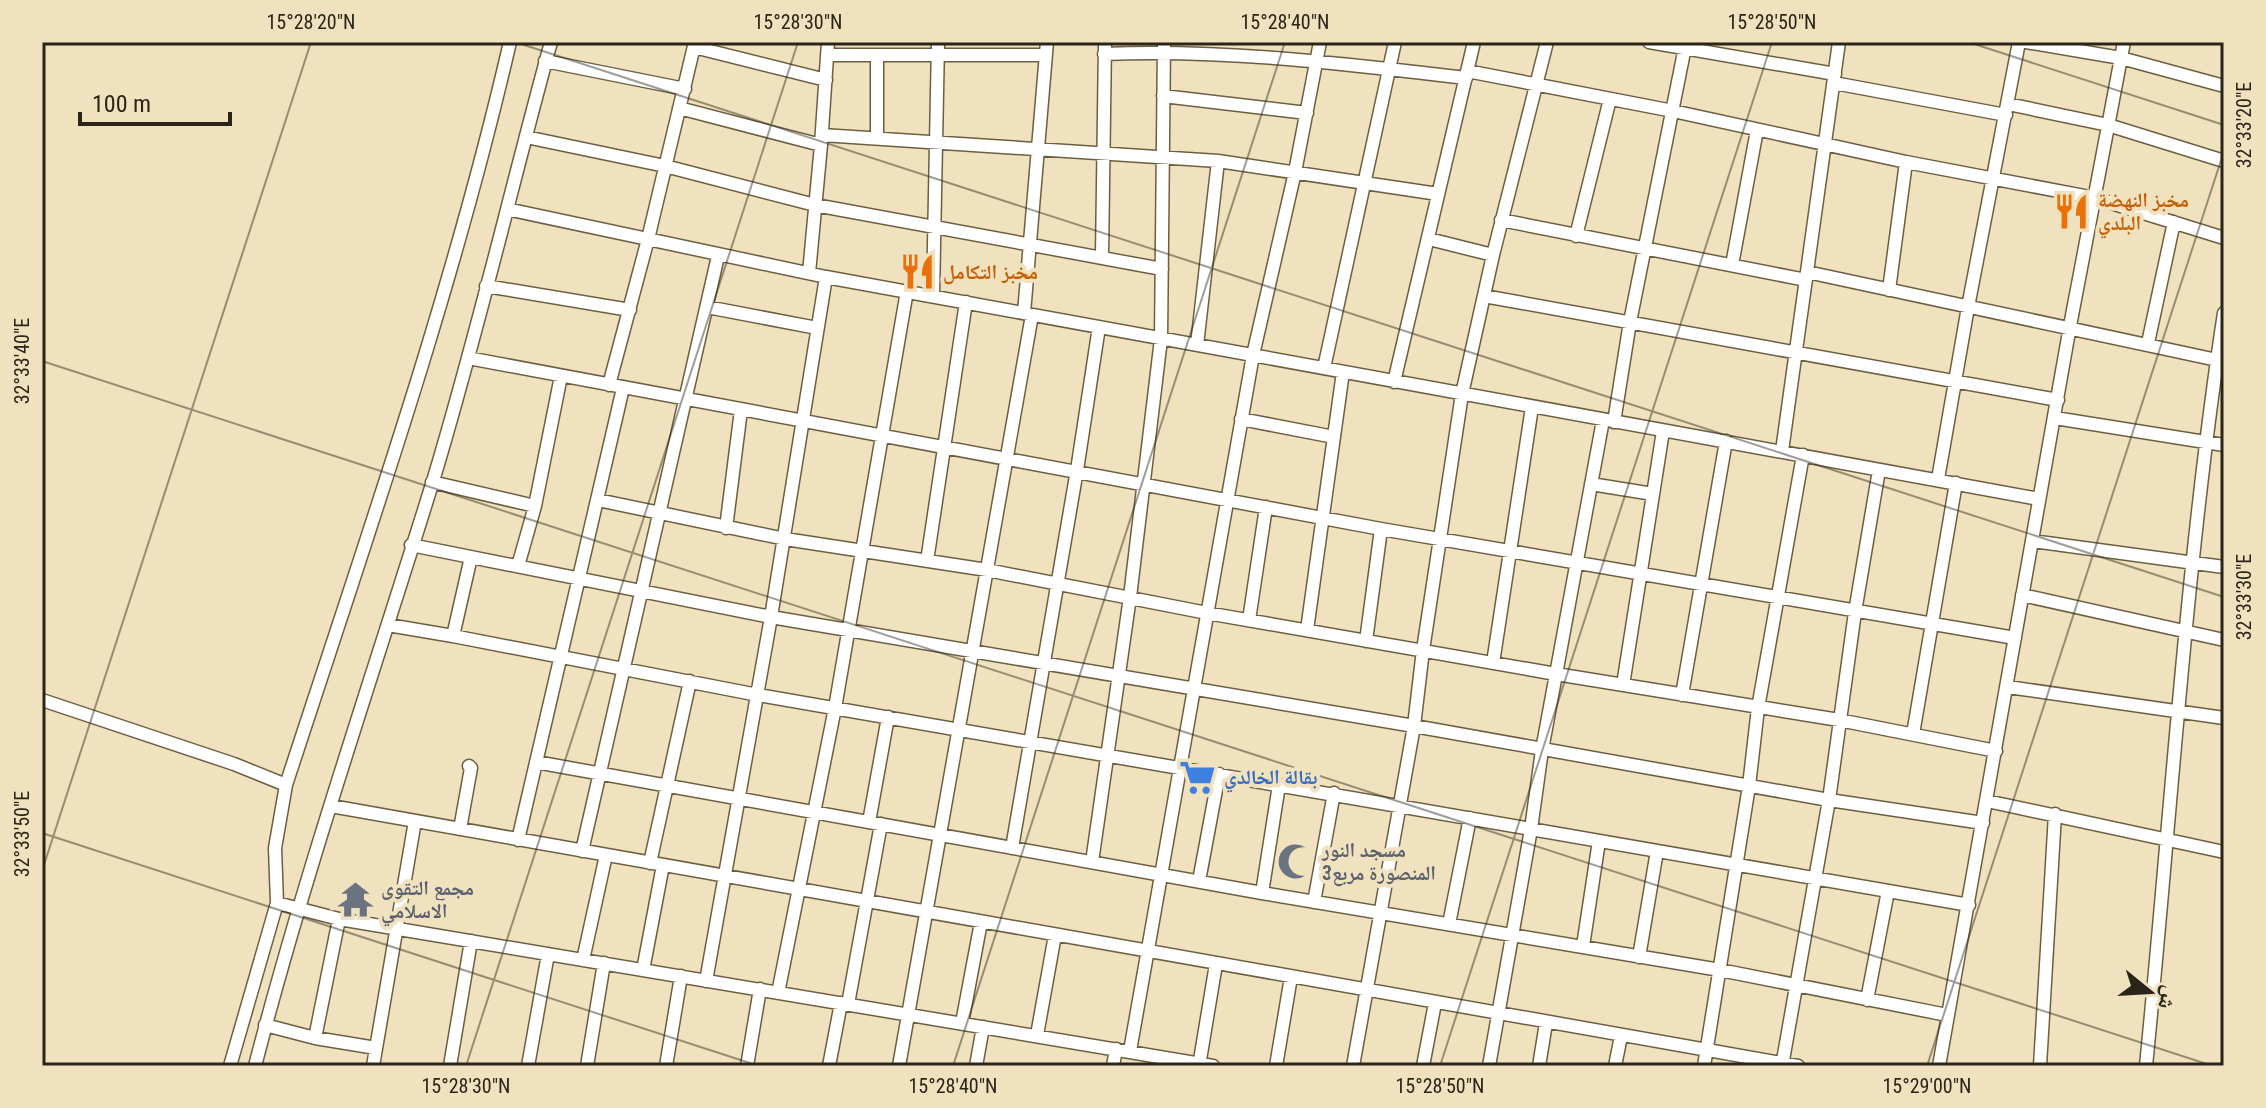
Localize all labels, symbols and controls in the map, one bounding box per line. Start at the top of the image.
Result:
text: 15°28'20"N [266,10,356,34]
text: 15°28'30"N [753,10,843,34]
text: 15°28'40"N [1240,10,1330,34]
text: 15°28'50"N [1727,10,1817,34]
scale bar [80,76,230,126]
text: 32°33'20"E [2232,82,2256,168]
text: 100 m [92,90,151,118]
place label: مخبز النهضة البلدي [2098,188,2189,239]
restaurant icon: مخبز النهضة البلدي [2053,193,2091,231]
restaurant icon: مخبز التكامل [898,253,936,291]
place label: مخبز التكامل [943,260,1038,285]
text: 32°33'40"E [10,318,34,404]
text: 32°33'30"E [2232,554,2256,640]
supermarket icon: بقالة الخالدي [1179,758,1217,796]
place label: بقالة الخالدي [1224,765,1317,793]
text: 32°33'50"E [10,791,34,877]
place label: مسجد النور المنصورة مربع3 [1321,838,1436,887]
mosque icon: مسجد النور المنصورة مربع3 [1277,842,1315,880]
place label: مجمع التقوى الاسلامي [381,876,474,927]
temple icon: مجمع التقوى الاسلامي [336,881,374,919]
north arrow [2110,952,2190,1032]
text: ش [2152,983,2184,1013]
text: 15°28'30"N [421,1074,511,1098]
text: 15°28'40"N [908,1074,998,1098]
text: 15°28'50"N [1395,1074,1485,1098]
text: 15°29'00"N [1882,1074,1972,1098]

